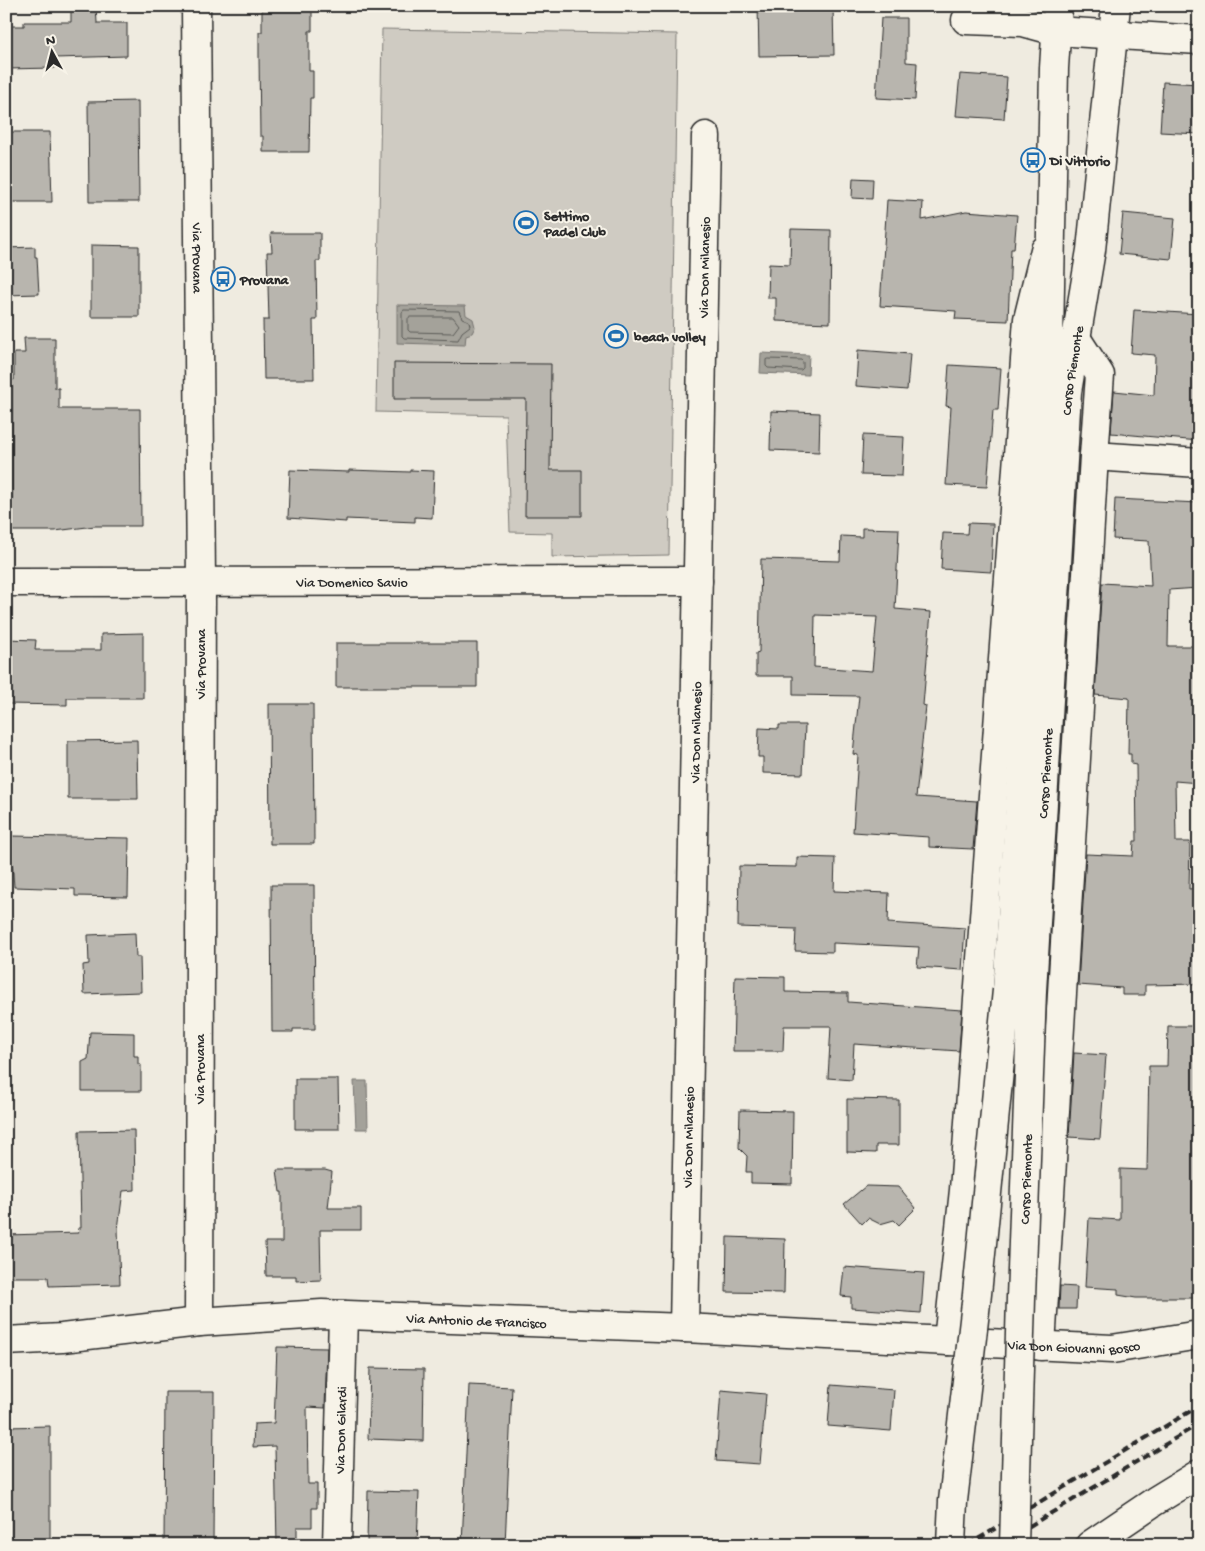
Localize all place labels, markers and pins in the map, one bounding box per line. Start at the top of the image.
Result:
bus stop icon: Di Vittorio [1020,147,1046,173]
place label: Di Vittorio [1048,154,1111,171]
place label: Settimo Padel Club [543,209,607,242]
sports icon: Settimo Padel Club [513,210,539,236]
bus stop icon: Provana [210,266,236,292]
place label: Provana [239,273,290,290]
sports icon: beach volley [603,323,629,349]
place label: beach volley [633,330,706,347]

